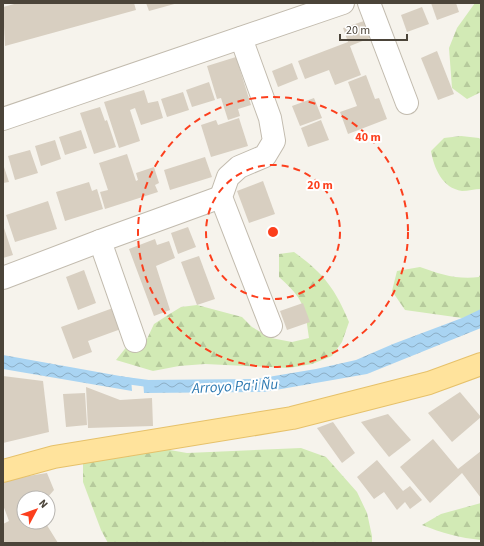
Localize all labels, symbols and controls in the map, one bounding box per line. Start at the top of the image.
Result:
scale bar [340,16,407,42]
text: 20 m [346,22,370,39]
text: 40 m [355,129,381,146]
text: 20 m [307,177,333,194]
centre of rings [266,225,280,239]
water label: Arroyo Pa'i Ñu [191,374,279,399]
north arrow [16,490,56,530]
text: N [35,496,51,511]

